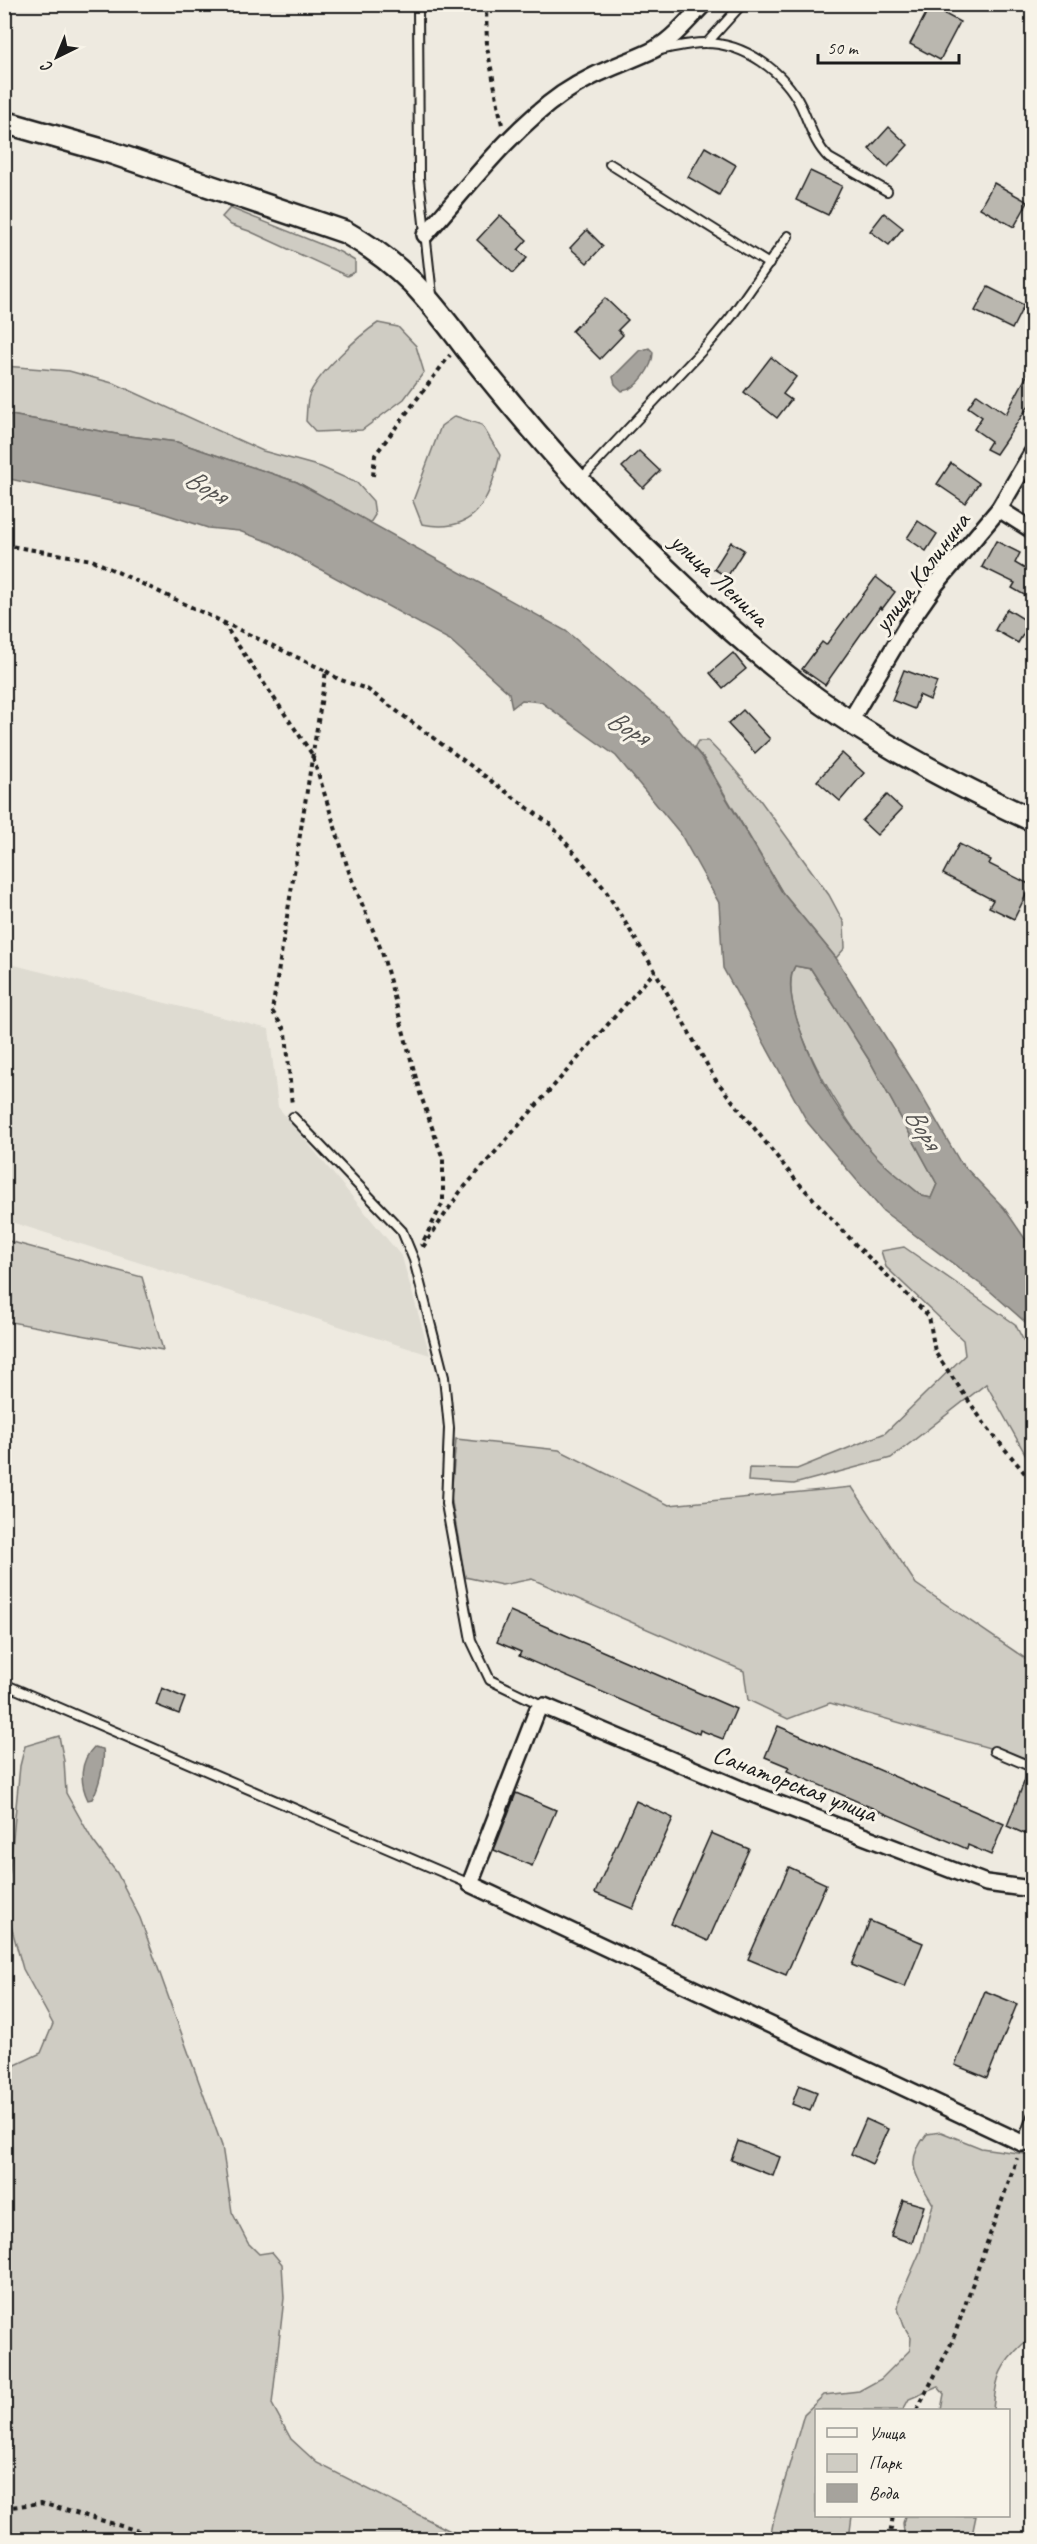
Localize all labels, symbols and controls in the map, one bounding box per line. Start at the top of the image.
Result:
north arrow [27,27,87,87]
scale bar [818,27,959,65]
text: 50 m [827,37,860,59]
text: С [36,56,57,77]
water label: Воря [179,461,237,514]
street label: улица Калинина [864,504,978,641]
street label: улица Ленина [662,524,778,635]
water label: Воря [601,702,659,755]
water label: Воря [897,1101,951,1159]
street label: Санаторская улица [708,1737,883,1830]
legend [815,2409,1010,2517]
text: Улица [869,2422,906,2444]
text: Парк [869,2452,903,2474]
text: Вода [869,2482,900,2504]

